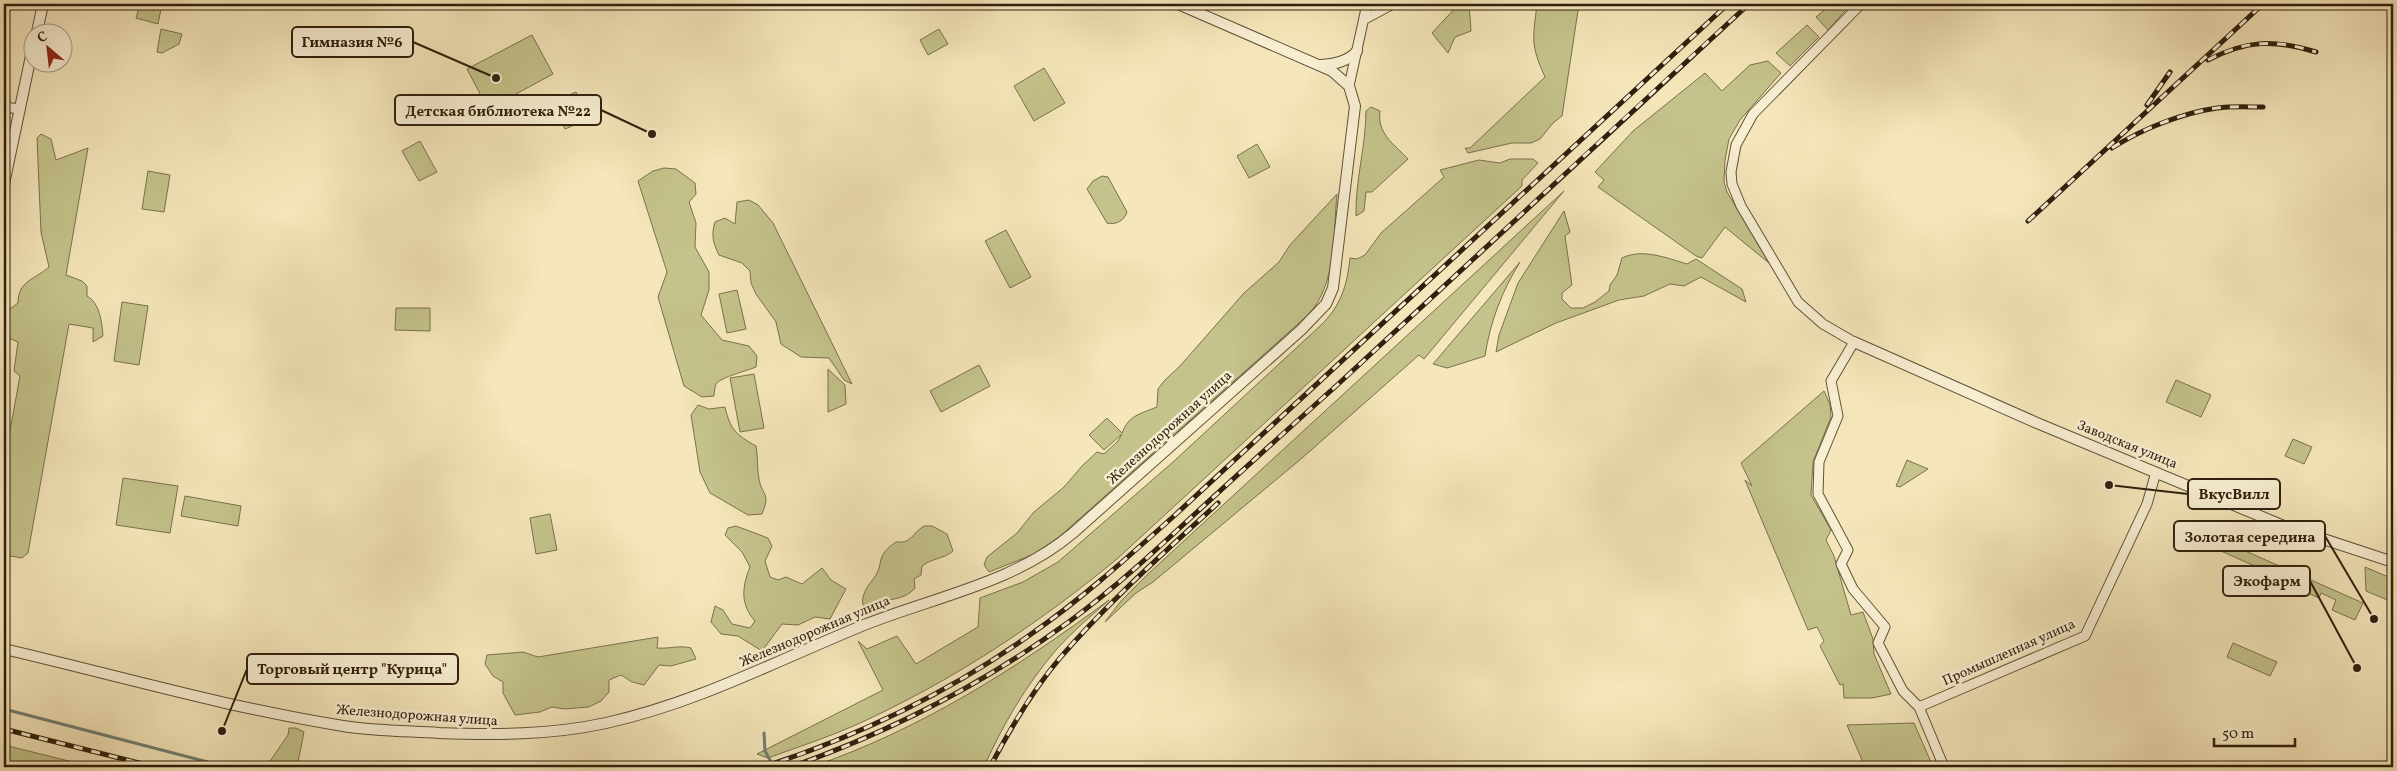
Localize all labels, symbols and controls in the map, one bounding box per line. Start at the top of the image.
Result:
north arrow [22,22,72,72]
text: С [34,27,51,48]
callout: Гимназия №6 [292,27,413,57]
text: Гимназия №6 [302,33,402,54]
callout: Детская библиотека №22 [395,95,601,125]
text: Детская библиотека №22 [405,102,591,123]
street label: Железнодорожная улица [1104,367,1237,489]
street label: Заводская улица [2074,416,2180,474]
callout: ВкусВилл [2188,479,2280,509]
text: ВкусВилл [2198,485,2270,506]
callout: Золотая середина [2174,521,2325,551]
text: Золотая середина [2184,528,2316,549]
callout: Экофарм [2223,566,2310,596]
text: Экофарм [2233,572,2301,593]
street label: Железнодорожная улица [737,592,893,672]
street label: Промышленная улица [1939,615,2079,691]
callout: Торговый центр "Курица" [247,654,458,684]
text: Торговый центр "Курица" [257,660,447,681]
street label: Железнодорожная улица [336,701,498,731]
scale bar [2214,716,2296,748]
text: 50 m [2222,724,2254,745]

